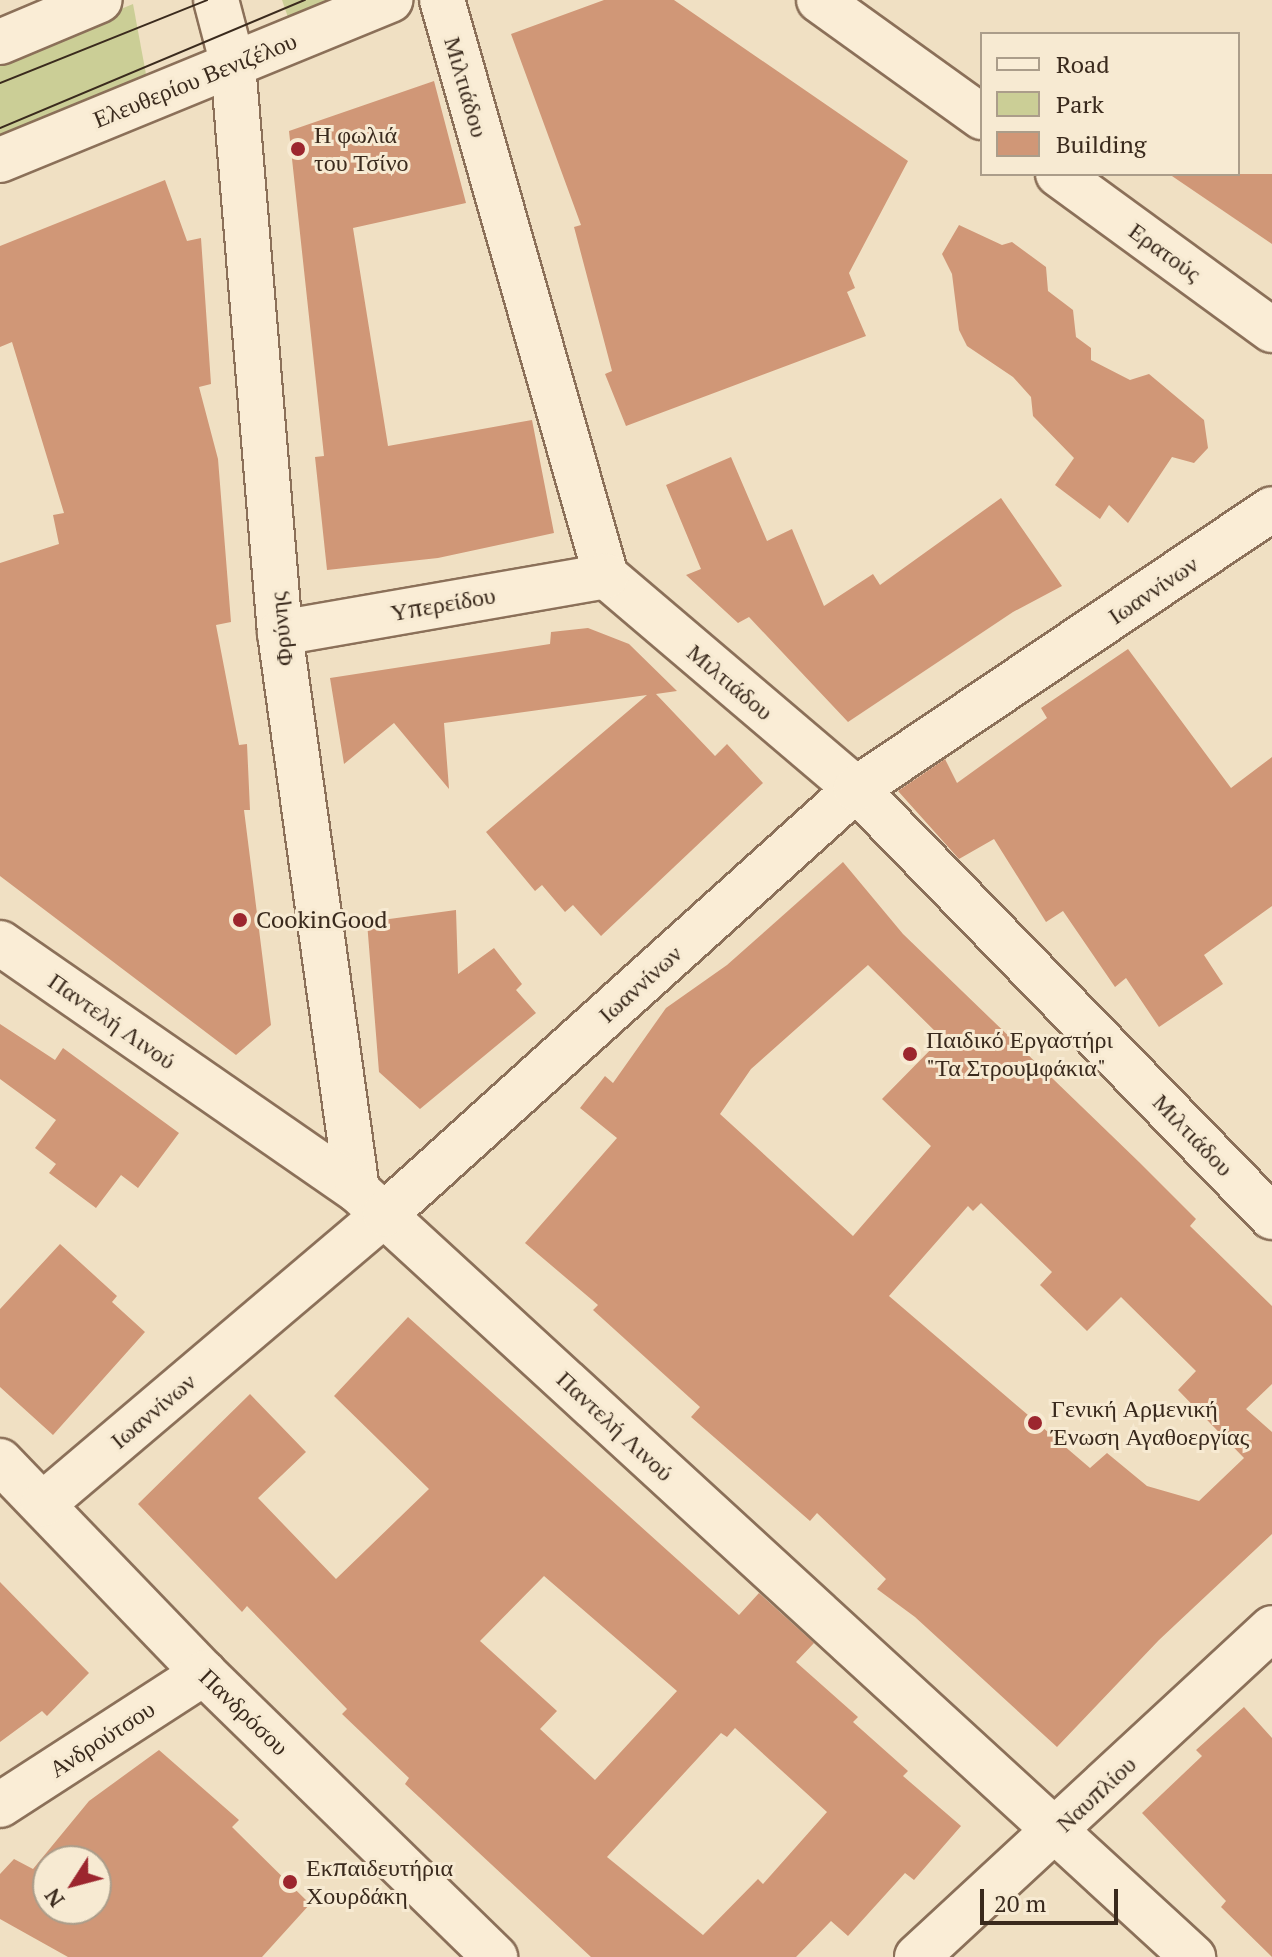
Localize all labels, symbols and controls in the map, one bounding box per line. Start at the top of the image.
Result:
street label: Ελευθερίου Βενιζέλου [89,26,301,134]
legend [980,32,1240,176]
street label: Μιλτιάδου [438,33,494,141]
text: Road [1056,48,1110,80]
text: Park [1056,88,1104,120]
place label: Η φωλιά του Τσίνο [314,121,409,177]
text: Building [1056,128,1146,160]
marker: Η φωλιά του Τσίνο [289,140,307,158]
street label: Ερατούς [1123,216,1207,288]
street label: Ιωαννίνων [1103,550,1203,630]
street label: Υπερείδου [388,581,498,627]
street label: Φρύνης [263,591,299,667]
street label: Μιλτιάδου [681,638,779,726]
place label: CookinGood [256,906,388,934]
marker: CookinGood [231,911,249,929]
street label: Ιωαννίνων [592,939,688,1029]
street label: Παντελή Λινού [43,967,181,1075]
place label: Παιδικό Εργαστήρι "Τα Στρουμφάκια" [926,1026,1113,1082]
marker: Παιδικό Εργαστήρι "Τα Στρουμφάκια" [901,1045,919,1063]
street label: Μιλτιάδου [1147,1088,1239,1182]
street label: Παντελή Λινού [551,1365,679,1487]
street label: Ιωαννίνων [105,1367,201,1455]
place label: Γενική Αρμενική Ένωση Αγαθοεργίας [1051,1395,1249,1451]
marker: Γενική Αρμενική Ένωση Αγαθοεργίας [1026,1414,1044,1432]
street label: Πανδρόσου [193,1662,295,1762]
street label: Ανδρούτσου [44,1694,160,1784]
street label: Ναυπλίου [1050,1750,1142,1838]
north arrow [32,1845,112,1925]
place label: Εκπαιδευτήρια Χουρδάκη [306,1854,453,1910]
marker: Εκπαιδευτήρια Χουρδάκη [281,1873,299,1891]
scale bar [984,1873,1122,1923]
text: N [37,1883,70,1913]
text: 20 m [994,1887,1046,1919]

